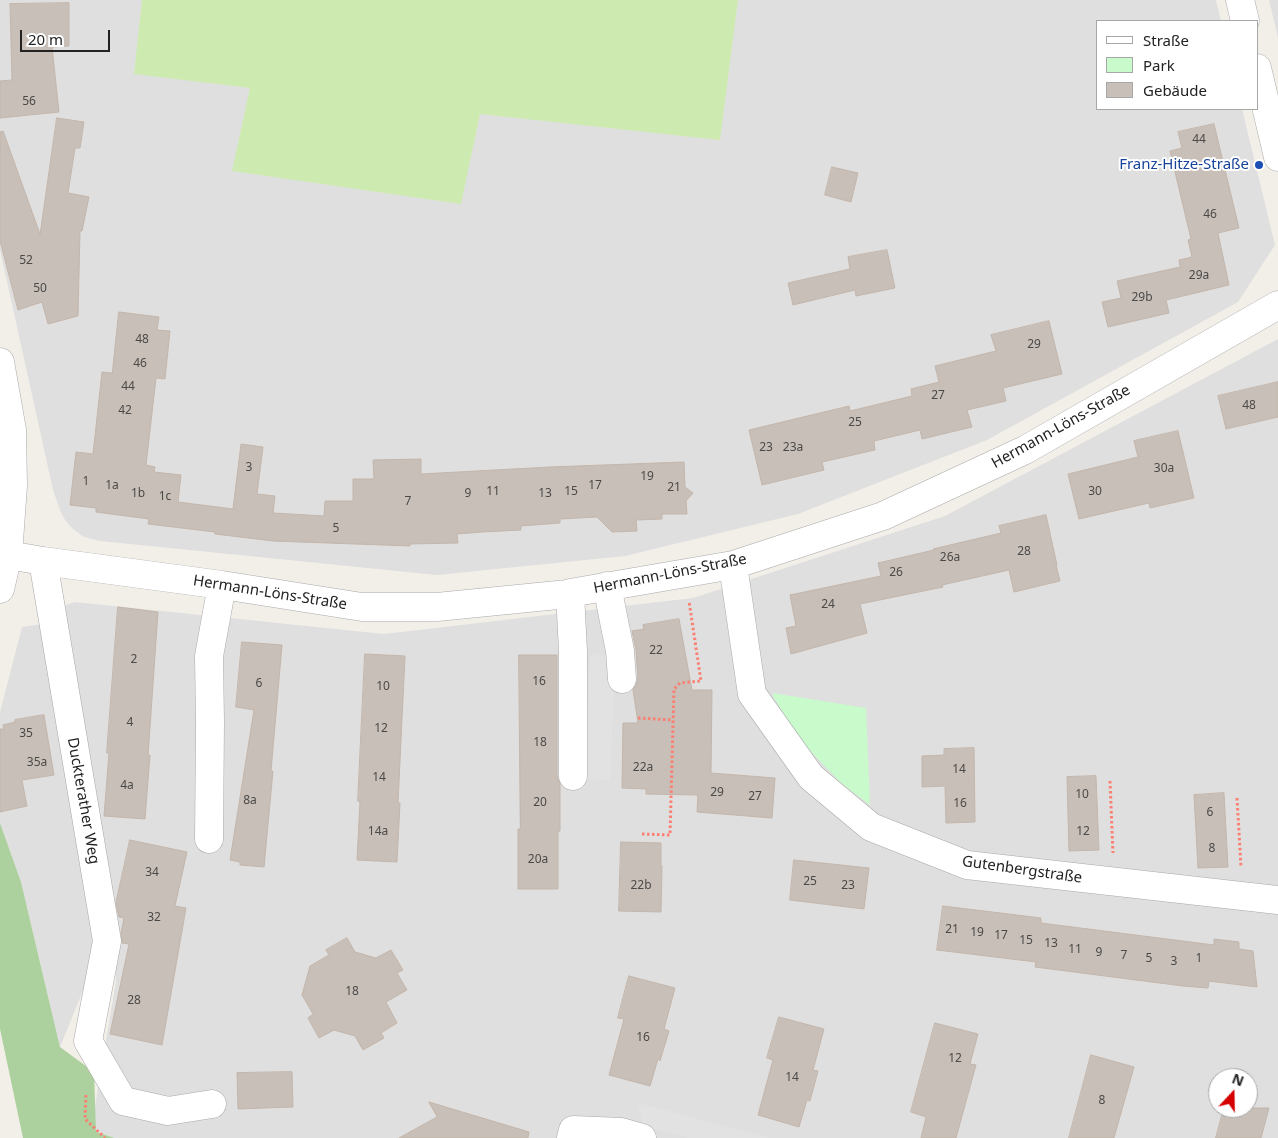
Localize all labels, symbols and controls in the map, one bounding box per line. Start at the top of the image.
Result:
scale bar [22,20,112,52]
legend [1096,20,1258,110]
text: 20 m [28,29,63,49]
text: Straße [1143,30,1189,50]
text: Park [1143,55,1175,75]
text: Gebäude [1143,80,1207,100]
house number: 56 [22,95,36,109]
house number: 44 [1192,133,1206,147]
place label: Franz-Hitze-Straße [1119,156,1249,174]
marker: Franz-Hitze-Straße [1253,159,1265,171]
house number: 46 [1203,208,1217,222]
house number: 52 [19,254,33,268]
house number: 29a [1189,269,1209,283]
house number: 50 [33,282,47,296]
house number: 29b [1131,291,1153,305]
house number: 48 [135,333,149,347]
house number: 29 [1027,338,1041,352]
house number: 46 [133,357,147,371]
house number: 44 [121,380,135,394]
street label: Hermann-Löns-Straße [989,381,1133,473]
house number: 27 [931,389,945,403]
house number: 48 [1242,399,1256,413]
house number: 42 [118,404,132,418]
house number: 25 [848,416,862,430]
house number: 23 [759,441,773,455]
house number: 23a [783,441,803,455]
house number: 3 [246,461,252,475]
house number: 30a [1154,462,1174,476]
house number: 19 [640,470,654,484]
house number: 1 [83,475,89,489]
house number: 1a [105,479,119,493]
house number: 17 [588,479,602,493]
house number: 21 [667,481,681,495]
house number: 11 [486,485,500,499]
house number: 15 [564,485,578,499]
house number: 30 [1088,485,1102,499]
house number: 1b [131,487,145,501]
house number: 9 [465,487,471,501]
house number: 13 [538,487,552,501]
house number: 1c [159,490,171,504]
house number: 7 [405,495,411,509]
house number: 5 [333,522,339,536]
house number: 28 [1017,545,1031,559]
street label: Hermann-Löns-Straße [592,550,748,598]
house number: 26a [940,551,960,565]
house number: 26 [889,566,903,580]
street label: Hermann-Löns-Straße [192,572,348,614]
house number: 24 [821,598,835,612]
house number: 22 [649,644,663,658]
house number: 2 [131,653,137,667]
house number: 16 [532,675,546,689]
house number: 6 [256,677,262,691]
house number: 10 [376,680,390,694]
house number: 4 [127,716,133,730]
house number: 12 [374,722,388,736]
house number: 35 [19,727,33,741]
street label: Duckterather Weg [63,736,103,866]
house number: 18 [533,736,547,750]
house number: 35a [27,756,47,770]
house number: 22a [633,761,653,775]
house number: 14 [952,763,966,777]
house number: 14 [372,771,386,785]
house number: 4a [120,779,134,793]
house number: 29 [710,786,724,800]
house number: 10 [1075,788,1089,802]
house number: 27 [748,790,762,804]
house number: 8a [243,794,257,808]
house number: 20 [533,796,547,810]
house number: 16 [953,797,967,811]
house number: 6 [1207,806,1213,820]
house number: 14a [368,825,388,839]
house number: 12 [1076,825,1090,839]
house number: 8 [1209,842,1215,856]
house number: 20a [528,853,548,867]
street label: Gutenbergstraße [961,853,1083,887]
house number: 34 [145,866,159,880]
house number: 25 [803,875,817,889]
house number: 22b [630,879,652,893]
house number: 23 [841,879,855,893]
house number: 32 [147,911,161,925]
house number: 21 [945,923,959,937]
house number: 19 [970,926,984,940]
house number: 17 [994,929,1008,943]
house number: 15 [1019,934,1033,948]
house number: 13 [1044,937,1058,951]
house number: 11 [1068,943,1082,957]
house number: 9 [1096,946,1102,960]
house number: 7 [1121,949,1127,963]
house number: 5 [1146,952,1152,966]
house number: 1 [1196,952,1202,966]
house number: 3 [1171,955,1177,969]
house number: 18 [345,985,359,999]
house number: 28 [127,994,141,1008]
house number: 16 [636,1031,650,1045]
house number: 12 [948,1052,962,1066]
north arrow [1208,1068,1258,1118]
text: N [1229,1069,1247,1090]
house number: 14 [785,1071,799,1085]
house number: 8 [1099,1094,1105,1108]

